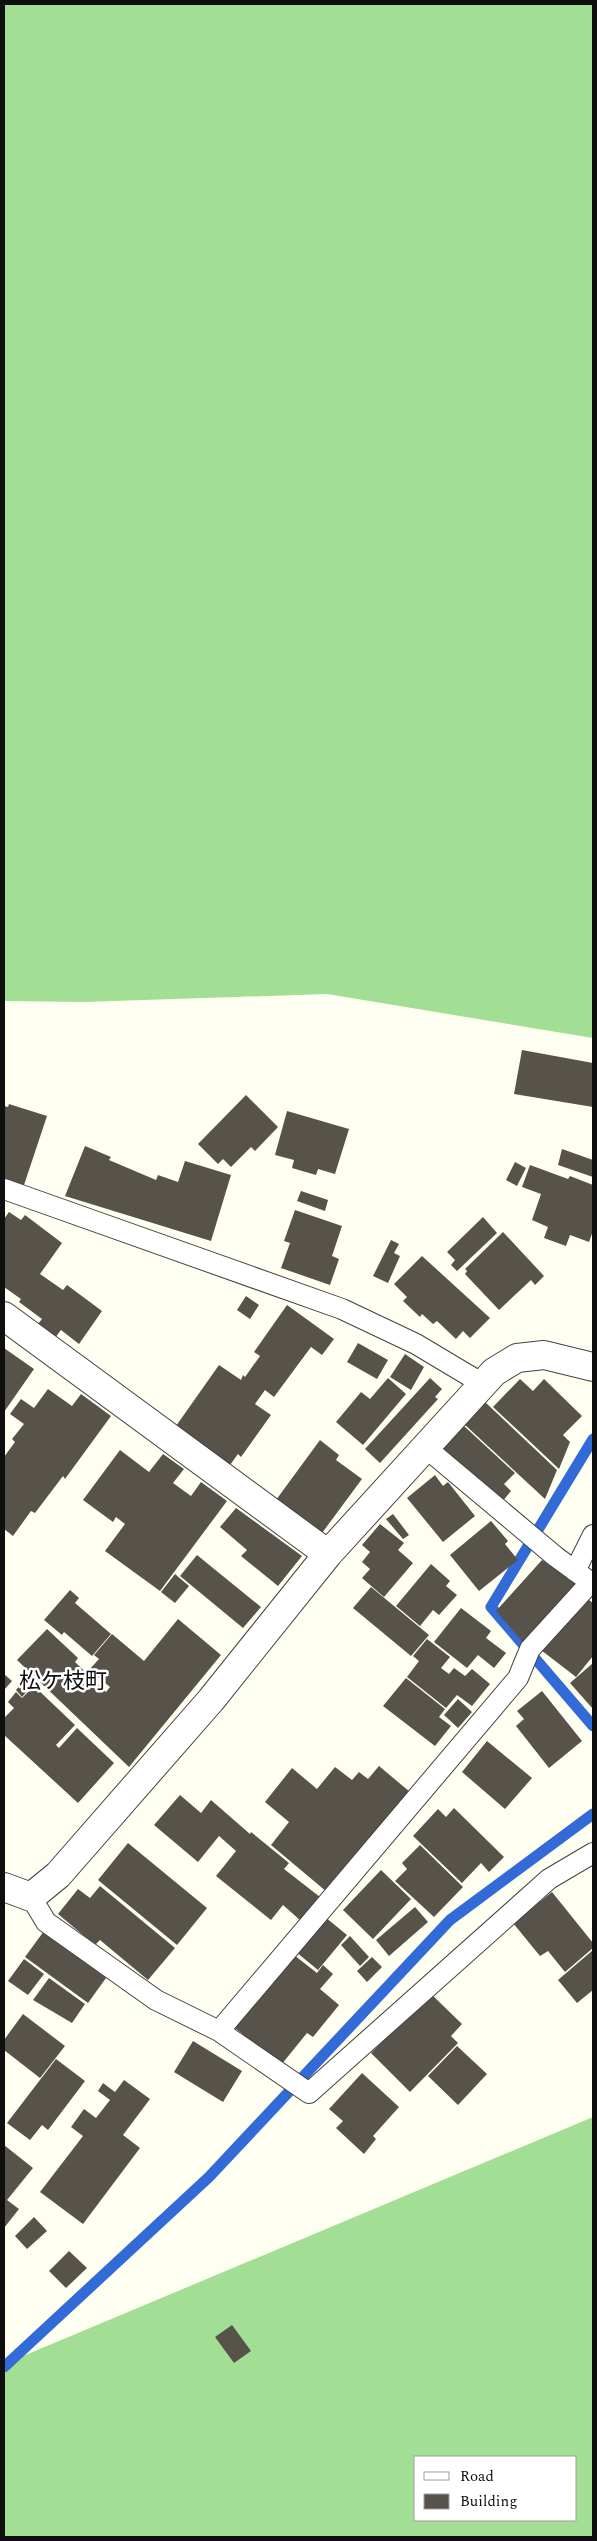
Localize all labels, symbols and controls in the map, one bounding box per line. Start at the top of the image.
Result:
district label: 松ケ枝町 [19,1665,107,1698]
legend [414,2456,577,2521]
text: Road [460,2465,494,2488]
text: Building [460,2490,517,2513]

